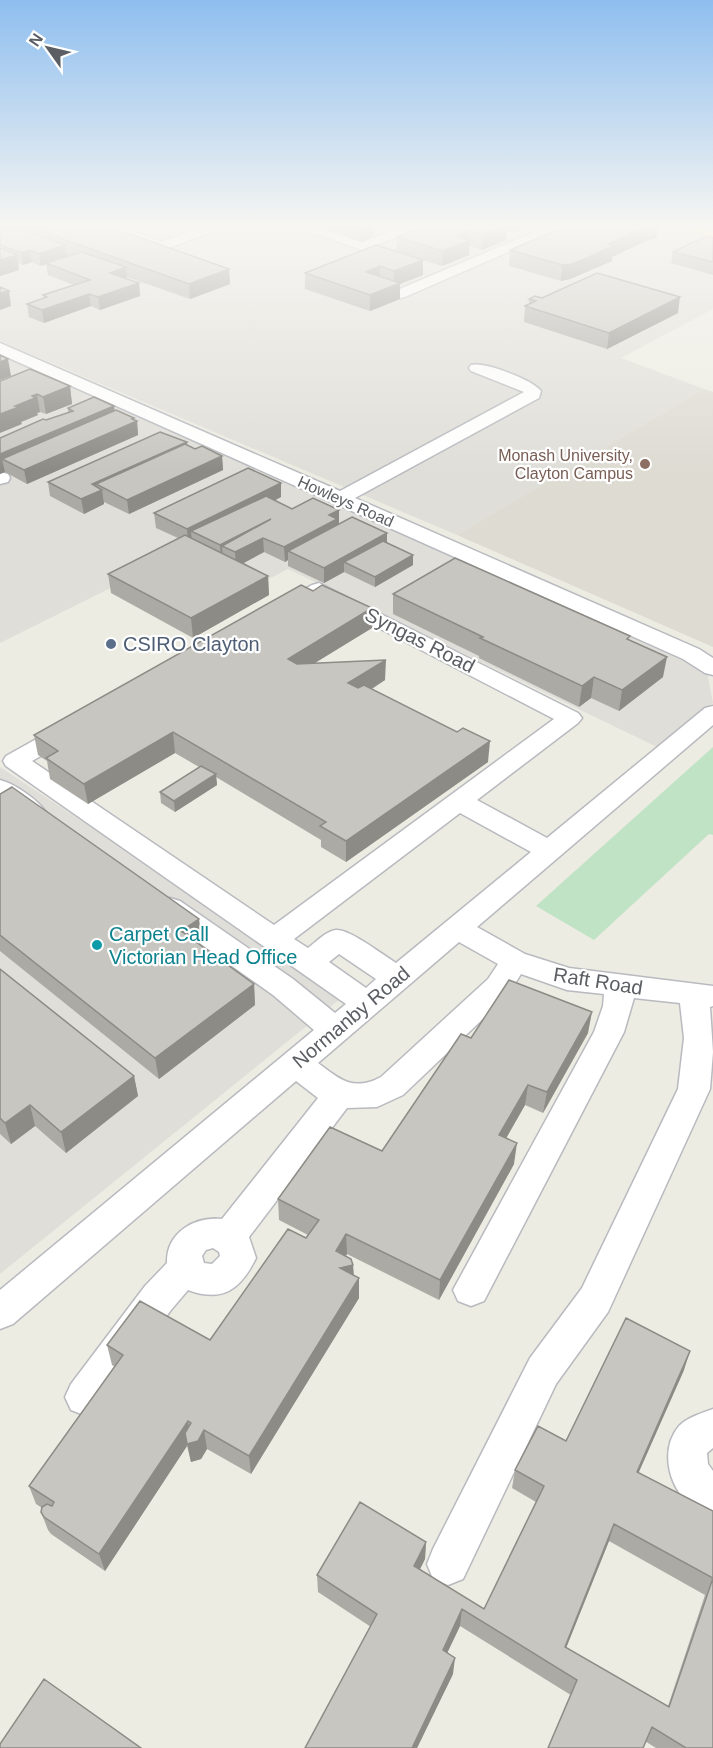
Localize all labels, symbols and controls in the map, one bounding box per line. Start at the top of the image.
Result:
north arrow [18,18,78,78]
text: N [26,30,46,49]
place label: Monash University, Clayton Campus [498,447,633,482]
marker: Monash University, Clayton Campus [638,457,652,471]
street label: Howleys Road [295,473,396,530]
street label: Syngas Road [362,603,478,677]
place label: CSIRO Clayton [123,633,260,655]
marker: CSIRO Clayton [104,637,118,651]
place label: Carpet Call Victorian Head Office [109,923,297,968]
marker: Carpet Call Victorian Head Office [90,938,104,952]
street label: Normanby Road [288,962,414,1072]
street label: Raft Road [552,963,644,999]

